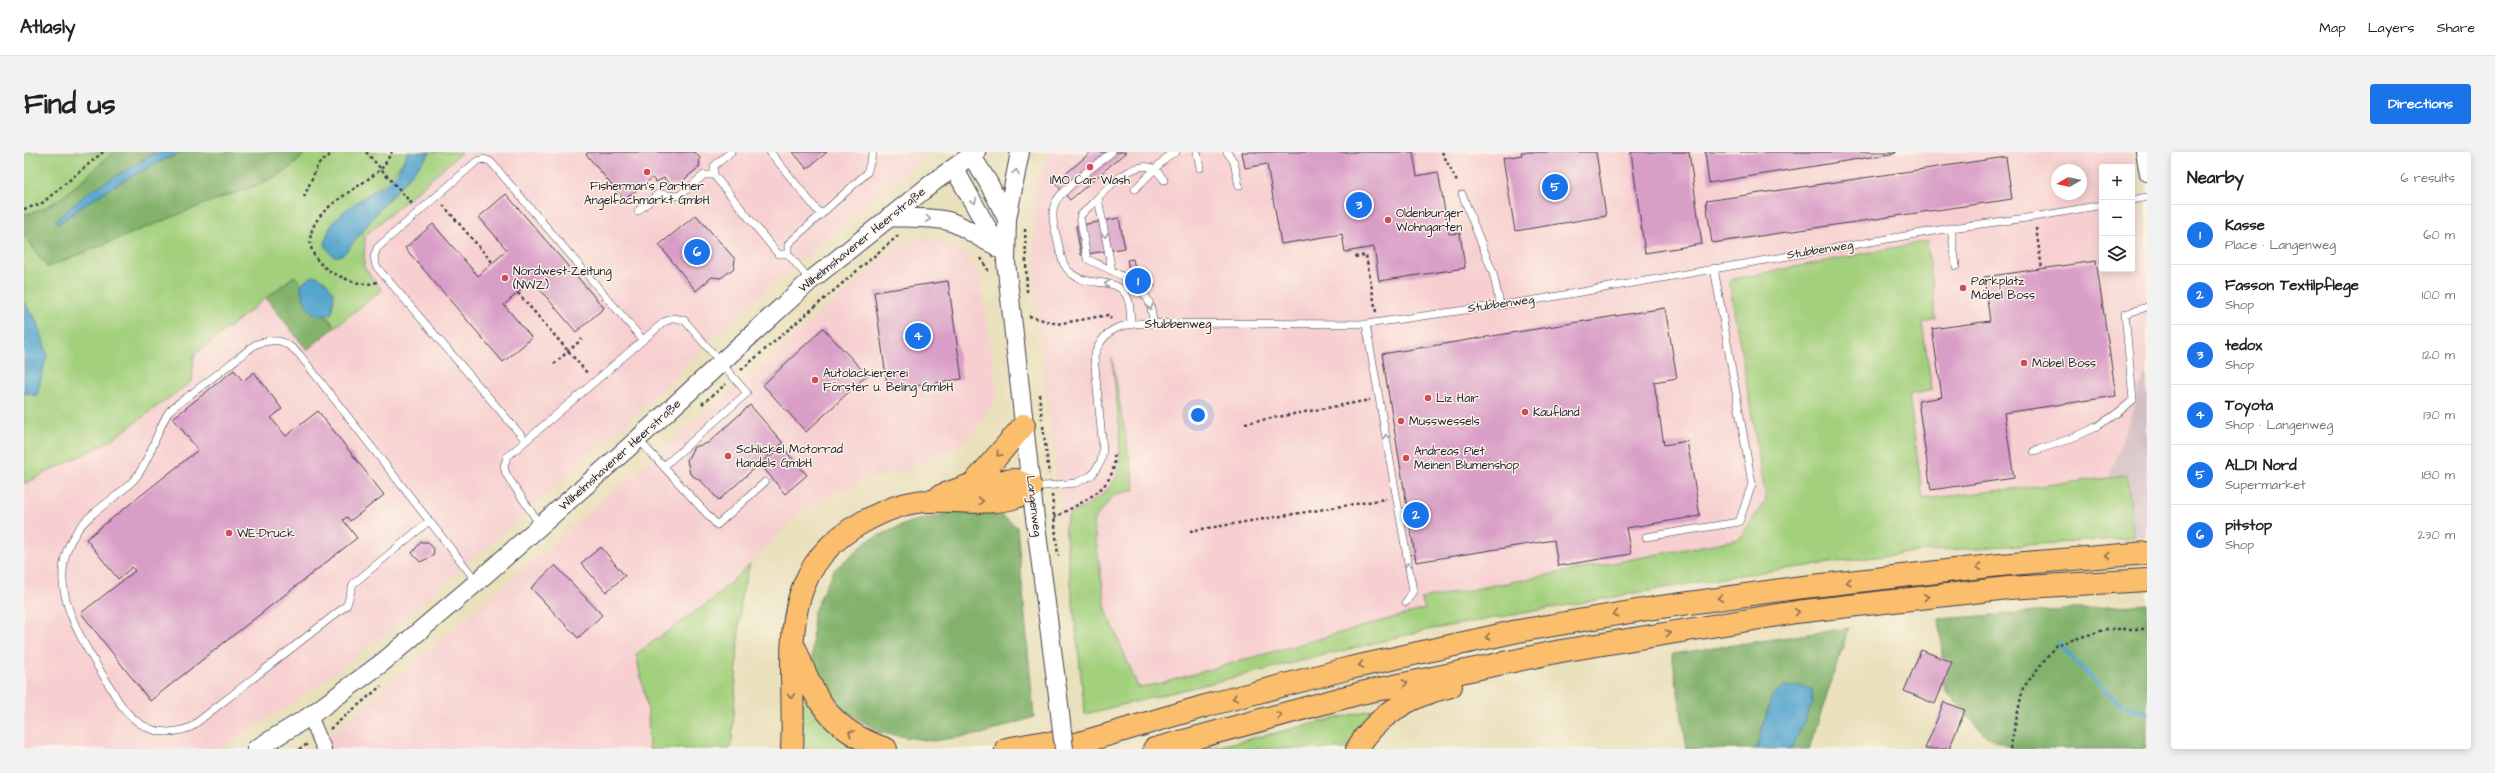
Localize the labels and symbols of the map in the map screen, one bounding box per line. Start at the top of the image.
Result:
marker: IMO Car Wash [1085,162,1095,172]
north arrow [2051,164,2087,200]
marker: Fisherman‘s Partner Angelfachmarkt GmbH [642,167,652,177]
one-way arrow [1011,169,1019,175]
place label: IMO Car Wash [1050,172,1130,189]
pin: 5 [1542,172,1568,202]
place label: Fisherman‘s Partner Angelfachmarkt GmbH [584,178,710,210]
street label: Wilhelmshavener Heerstraße [795,183,929,297]
pin: 3 [1346,190,1372,220]
one-way arrow [969,197,976,204]
place label: Oldenburger Wohngarten [1396,205,1464,237]
one-way arrow [925,215,931,224]
marker: Oldenburger Wohngarten [1383,215,1393,225]
one-way arrow [1100,232,1109,238]
street label: Stubbenweg [1786,236,1855,265]
pin: 6 [684,237,710,267]
place label: Nordwest-Zeitung (NWZ) [513,263,612,294]
pin: 1 [1125,266,1151,296]
marker: Nordwest-Zeitung (NWZ) [500,273,510,283]
place label: Parkplatz Möbel Boss [1971,273,2035,304]
one-way arrow [1104,280,1110,289]
marker: Parkplatz Möbel Boss [1958,283,1968,293]
street label: Stubbenweg [1467,291,1536,318]
one-way arrow [1145,303,1154,310]
street label: Stubbenweg [1144,316,1212,334]
pin: 4 [905,321,931,351]
place label: Möbel Boss [2032,355,2096,372]
marker: Möbel Boss [2019,358,2029,368]
place label: Autolackiererei Förster u. Beling GmbH [823,365,953,397]
marker: Autolackiererei Förster u. Beling GmbH [810,375,820,385]
place label: Liz Hair [1436,390,1479,407]
marker: Liz Hair [1423,393,1433,403]
street label: Wilhelmshavener Heerstraße [555,395,685,514]
place label: Kaufland [1533,404,1580,421]
your location [1188,405,1208,425]
marker: Kaufland [1520,407,1530,417]
place label: Musswessels [1409,413,1480,430]
marker: Musswessels [1396,416,1406,426]
one-way arrow [1382,434,1391,440]
place label: Schlickel Motorrad Handels GmbH [736,441,843,472]
place label: Andreas Piet Meinen Blumenshop [1414,443,1520,474]
one-way arrow [996,450,1003,457]
marker: Schlickel Motorrad Handels GmbH [723,451,733,461]
marker: Andreas Piet Meinen Blumenshop [1401,453,1411,463]
street label: Langenweg [1021,474,1046,538]
one-way arrow [978,497,984,506]
pin: 2 [1403,500,1429,530]
place label: WE-Druck [237,525,295,542]
marker: WE-Druck [224,528,234,538]
one-way arrow [2105,551,2111,560]
one-way arrow [1404,562,1413,568]
one-way arrow [1976,563,1982,572]
one-way arrow [1846,577,1852,586]
one-way arrow [1717,593,1724,602]
one-way arrow [1923,593,1929,602]
one-way arrow [1794,608,1800,617]
one-way arrow [1613,609,1619,618]
one-way arrow [1665,629,1671,638]
one-way arrow [1485,633,1491,641]
one-way arrow [1358,661,1364,669]
one-way arrow [1402,680,1408,688]
one-way arrow [787,693,796,699]
one-way arrow [1232,693,1239,702]
one-way arrow [1276,712,1282,720]
one-way arrow [848,730,855,738]

